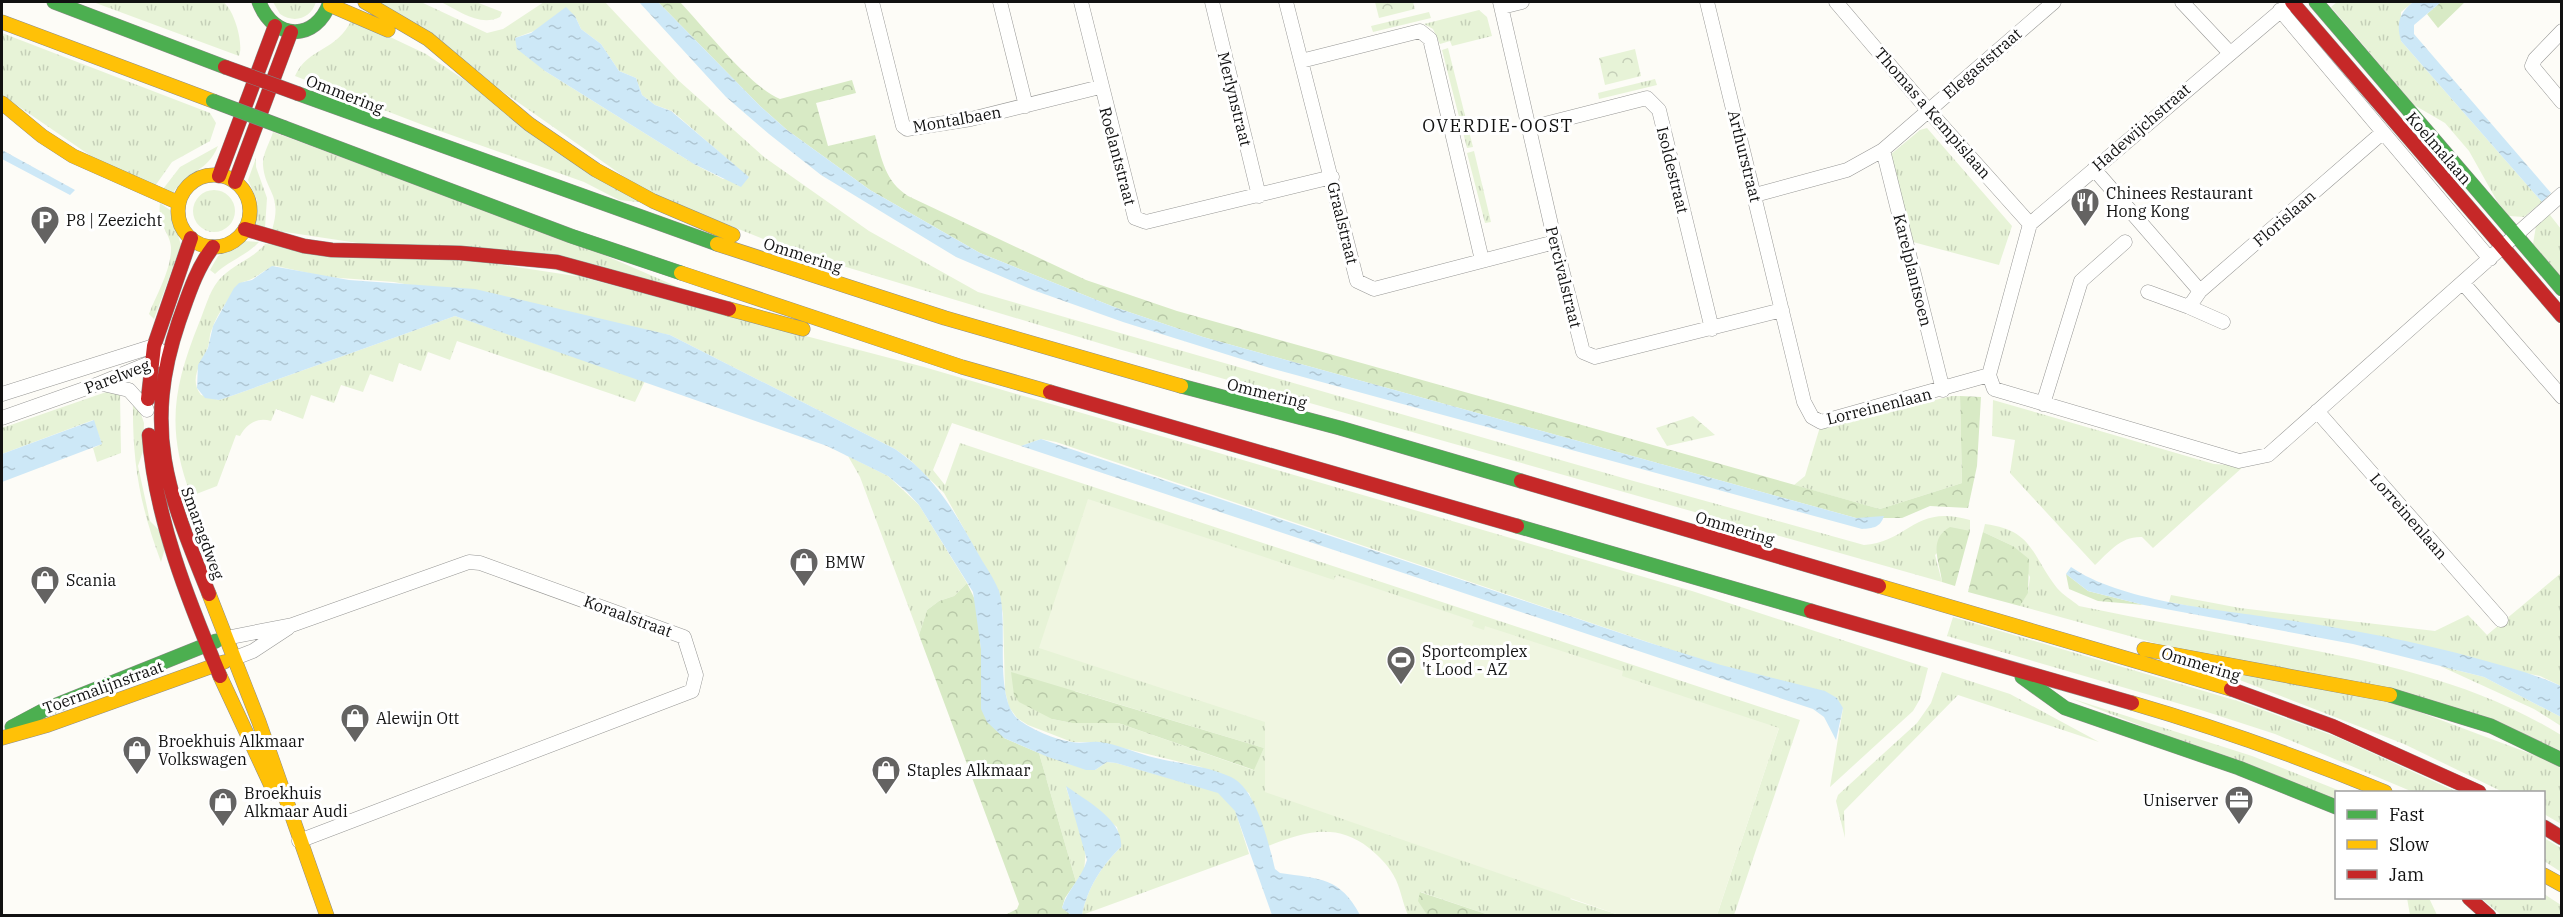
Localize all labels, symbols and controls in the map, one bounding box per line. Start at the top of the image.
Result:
street label: Elegaststraat [1939,23,2026,103]
street label: Thomas a Kempislaan [1871,43,1995,183]
street label: Merlynstraat [1214,50,1256,149]
street label: Ommering [303,70,387,118]
street label: Hadewijchstraat [2088,79,2194,175]
street label: Montalbaen [911,101,1003,137]
street label: Roelantstraat [1095,105,1141,208]
street label: Koelmalaan [2402,107,2476,189]
street label: Arthurstraat [1724,108,1766,204]
district label: OVERDIE-OOST [1422,114,1574,137]
street label: Isoldestraat [1653,124,1694,216]
street label: Graalstraat [1323,180,1363,267]
place label: Chinees Restaurant Hong Kong [2106,183,2253,221]
street label: Florislaan [2249,185,2319,251]
restaurant icon: Chinees Restaurant Hong Kong [2069,186,2101,228]
parking icon: P8 | Zeezicht [29,204,61,246]
place label: P8 | Zeezicht [66,210,162,230]
street label: Karelplantsoen [1889,212,1937,328]
street label: Percivalstraat [1542,224,1586,330]
street label: Ommering [761,233,845,277]
street label: Parelweg [81,354,153,398]
street label: Ommering [1225,373,1309,413]
street label: Lorreinenlaan [1824,383,1934,429]
street label: Lorreinenlaan [2366,469,2452,563]
street label: Smaragdweg [177,484,229,582]
street label: Ommering [1693,507,1777,550]
shop icon: BMW [788,546,820,588]
place label: BMW [825,552,866,572]
shop icon: Scania [29,564,61,606]
place label: Scania [66,570,117,590]
street label: Koraalstraat [581,591,675,641]
place label: Sportcomplex 't Lood - AZ [1422,641,1528,679]
street label: Ommering [2159,643,2243,686]
sports icon: Sportcomplex 't Lood - AZ [1385,644,1417,686]
street label: Toermalijnstraat [40,656,166,718]
shop icon: Alewijn Ott [339,702,371,744]
place label: Alewijn Ott [376,708,459,728]
place label: Broekhuis Alkmaar Volkswagen [158,731,304,769]
shop icon: Broekhuis Alkmaar Volkswagen [121,734,153,776]
shop icon: Staples Alkmaar [870,754,902,796]
place label: Staples Alkmaar [907,760,1030,780]
place label: Broekhuis Alkmaar Audi [244,783,348,821]
office icon: Uniserver [2223,784,2255,826]
shop icon: Broekhuis Alkmaar Audi [207,786,239,828]
place label: Uniserver [2143,790,2218,810]
legend [2335,791,2545,899]
text: Fast [2389,803,2424,826]
text: Slow [2389,833,2429,856]
text: Jam [2389,863,2424,886]

